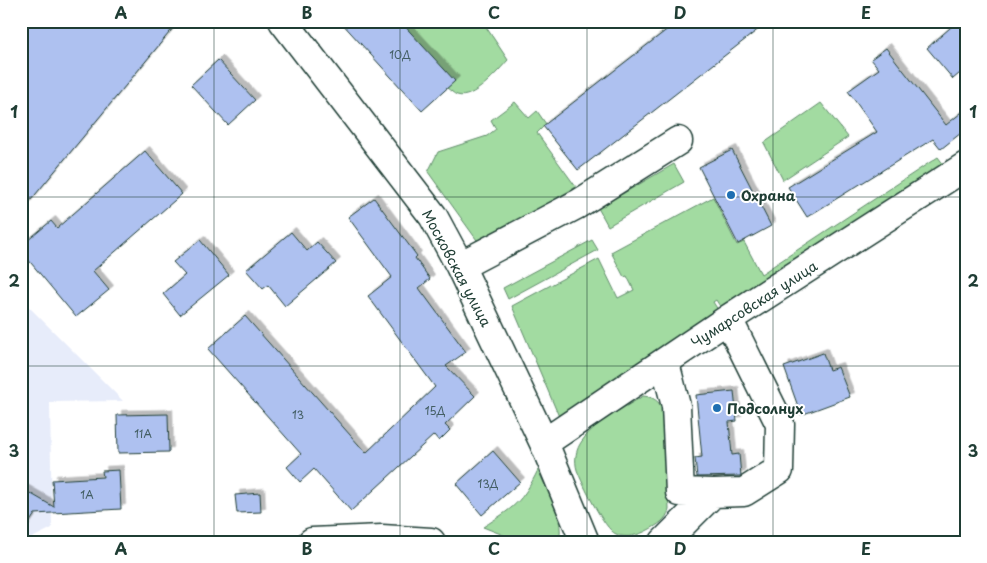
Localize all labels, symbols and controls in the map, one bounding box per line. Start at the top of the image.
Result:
text: A [115,0,128,24]
text: B [302,0,313,24]
text: C [488,0,500,24]
text: D [674,0,686,24]
text: E [861,0,871,24]
house number: 10Д [389,46,411,63]
text: 1 [10,99,18,123]
text: 1 [969,99,977,123]
place label: Охрана [741,185,796,206]
marker: Охрана [725,189,737,201]
street label: Московская улица [417,206,497,331]
street label: Чумарсовская улица [687,255,822,353]
text: 2 [8,268,20,292]
text: 2 [967,268,979,292]
place label: Подсолнух [727,398,803,419]
house number: 15Д [425,402,446,419]
marker: Подсолнух [711,402,723,414]
house number: 13 [292,406,304,423]
house number: 11А [134,425,152,442]
text: 3 [9,438,19,462]
text: 3 [968,438,978,462]
house number: 13Д [478,475,499,492]
house number: 1А [80,486,94,503]
text: A [115,536,128,560]
text: B [302,536,313,560]
text: C [488,536,500,560]
text: D [674,536,686,560]
text: E [861,536,871,560]

